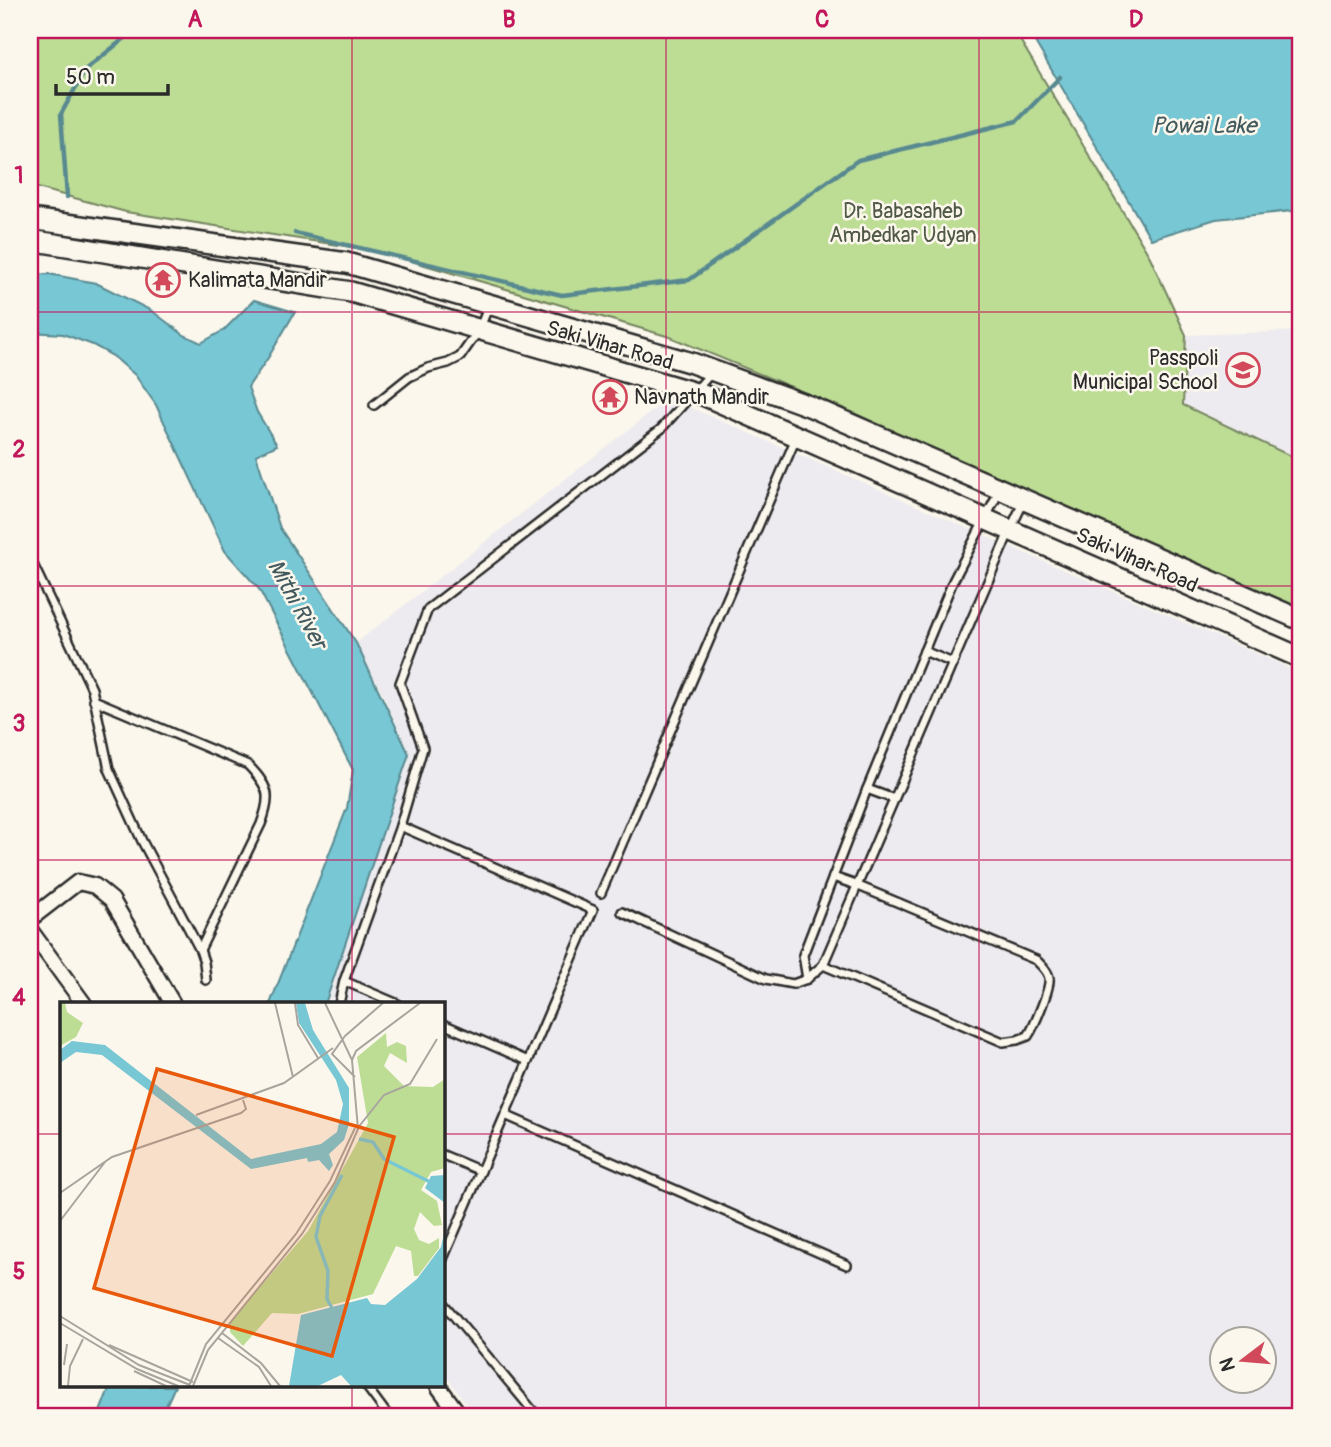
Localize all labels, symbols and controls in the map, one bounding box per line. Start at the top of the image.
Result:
text: A [188,5,203,34]
text: B [502,5,516,34]
text: C [815,5,829,34]
text: D [1129,5,1143,34]
scale bar [56,52,168,96]
text: 50 m [66,64,115,91]
water label: Powai Lake [1152,111,1259,140]
text: 1 [15,161,24,190]
park label: Dr. Babasaheb Ambedkar Udyan [829,198,977,249]
temple icon: Kalimata Mandir [144,261,182,299]
place label: Kalimata Mandir [188,267,327,294]
street label: Saki Vihar Road [543,315,676,376]
place label: Passpoli Municipal School [1073,345,1218,396]
school or university icon: Passpoli Municipal School [1224,351,1262,389]
temple icon: Navnath Mandir [591,378,629,416]
place label: Navnath Mandir [634,384,769,411]
text: 2 [13,435,26,464]
street label: Saki Vihar Road [1072,522,1202,599]
water label: Mithi River [261,554,335,657]
text: 3 [13,709,25,738]
text: 4 [12,983,26,1012]
inset map [60,1002,444,1388]
text: 5 [13,1257,25,1286]
north arrow [1208,1324,1278,1394]
text: N [1214,1355,1241,1374]

